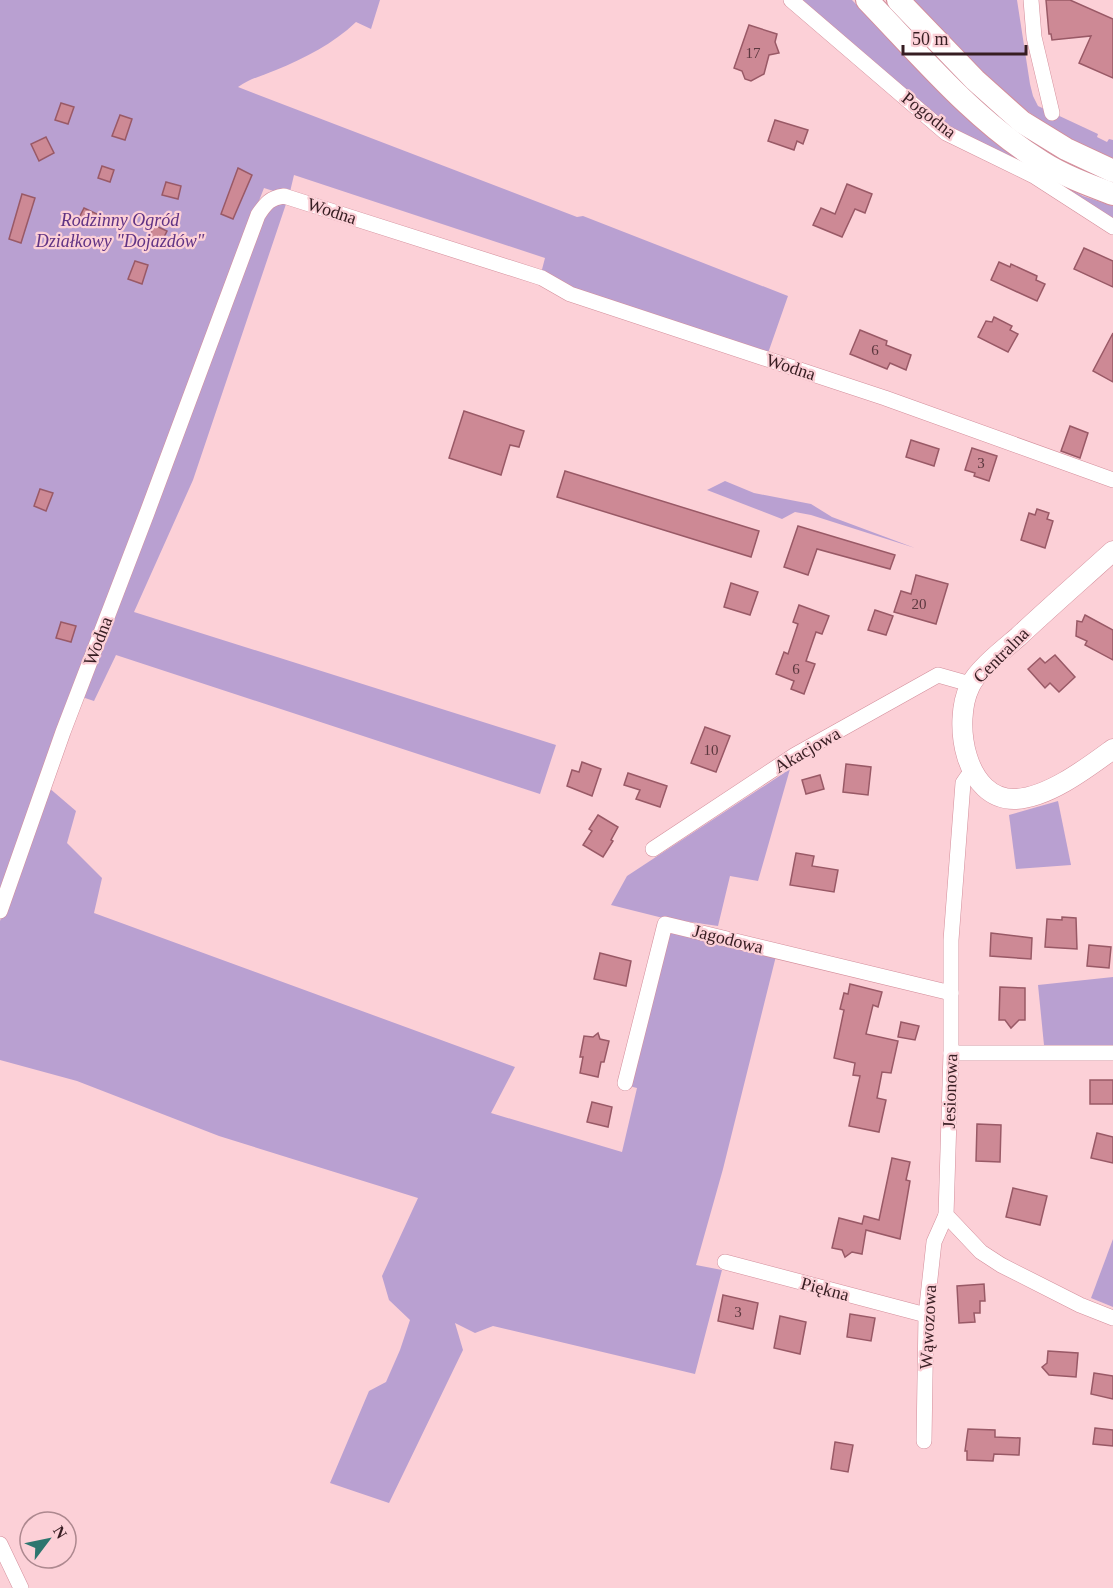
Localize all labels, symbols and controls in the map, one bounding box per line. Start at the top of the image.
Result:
scale bar [903,18,1026,56]
text: 50 m [912,29,949,49]
house number: 17 [746,45,761,61]
street label: Pogodna [898,88,960,142]
street label: Wodna [305,194,359,228]
park label: Rodzinny Ogród Działkowy "Dojazdów" [35,210,205,251]
house number: 6 [871,342,879,358]
street label: Wodna [764,350,818,384]
house number: 3 [977,455,985,471]
house number: 20 [912,596,927,612]
street label: Wodna [80,614,116,668]
street label: Centralna [969,623,1033,687]
house number: 6 [792,661,800,677]
street label: Akacjowa [770,723,844,777]
house number: 10 [704,742,719,758]
street label: Jagodowa [691,921,765,957]
street label: Jesionowa [939,1053,961,1129]
street label: Piękna [799,1273,851,1305]
street label: Wąwozowa [916,1284,940,1370]
house number: 3 [734,1304,742,1320]
north arrow [18,1510,78,1570]
text: N [50,1523,71,1542]

